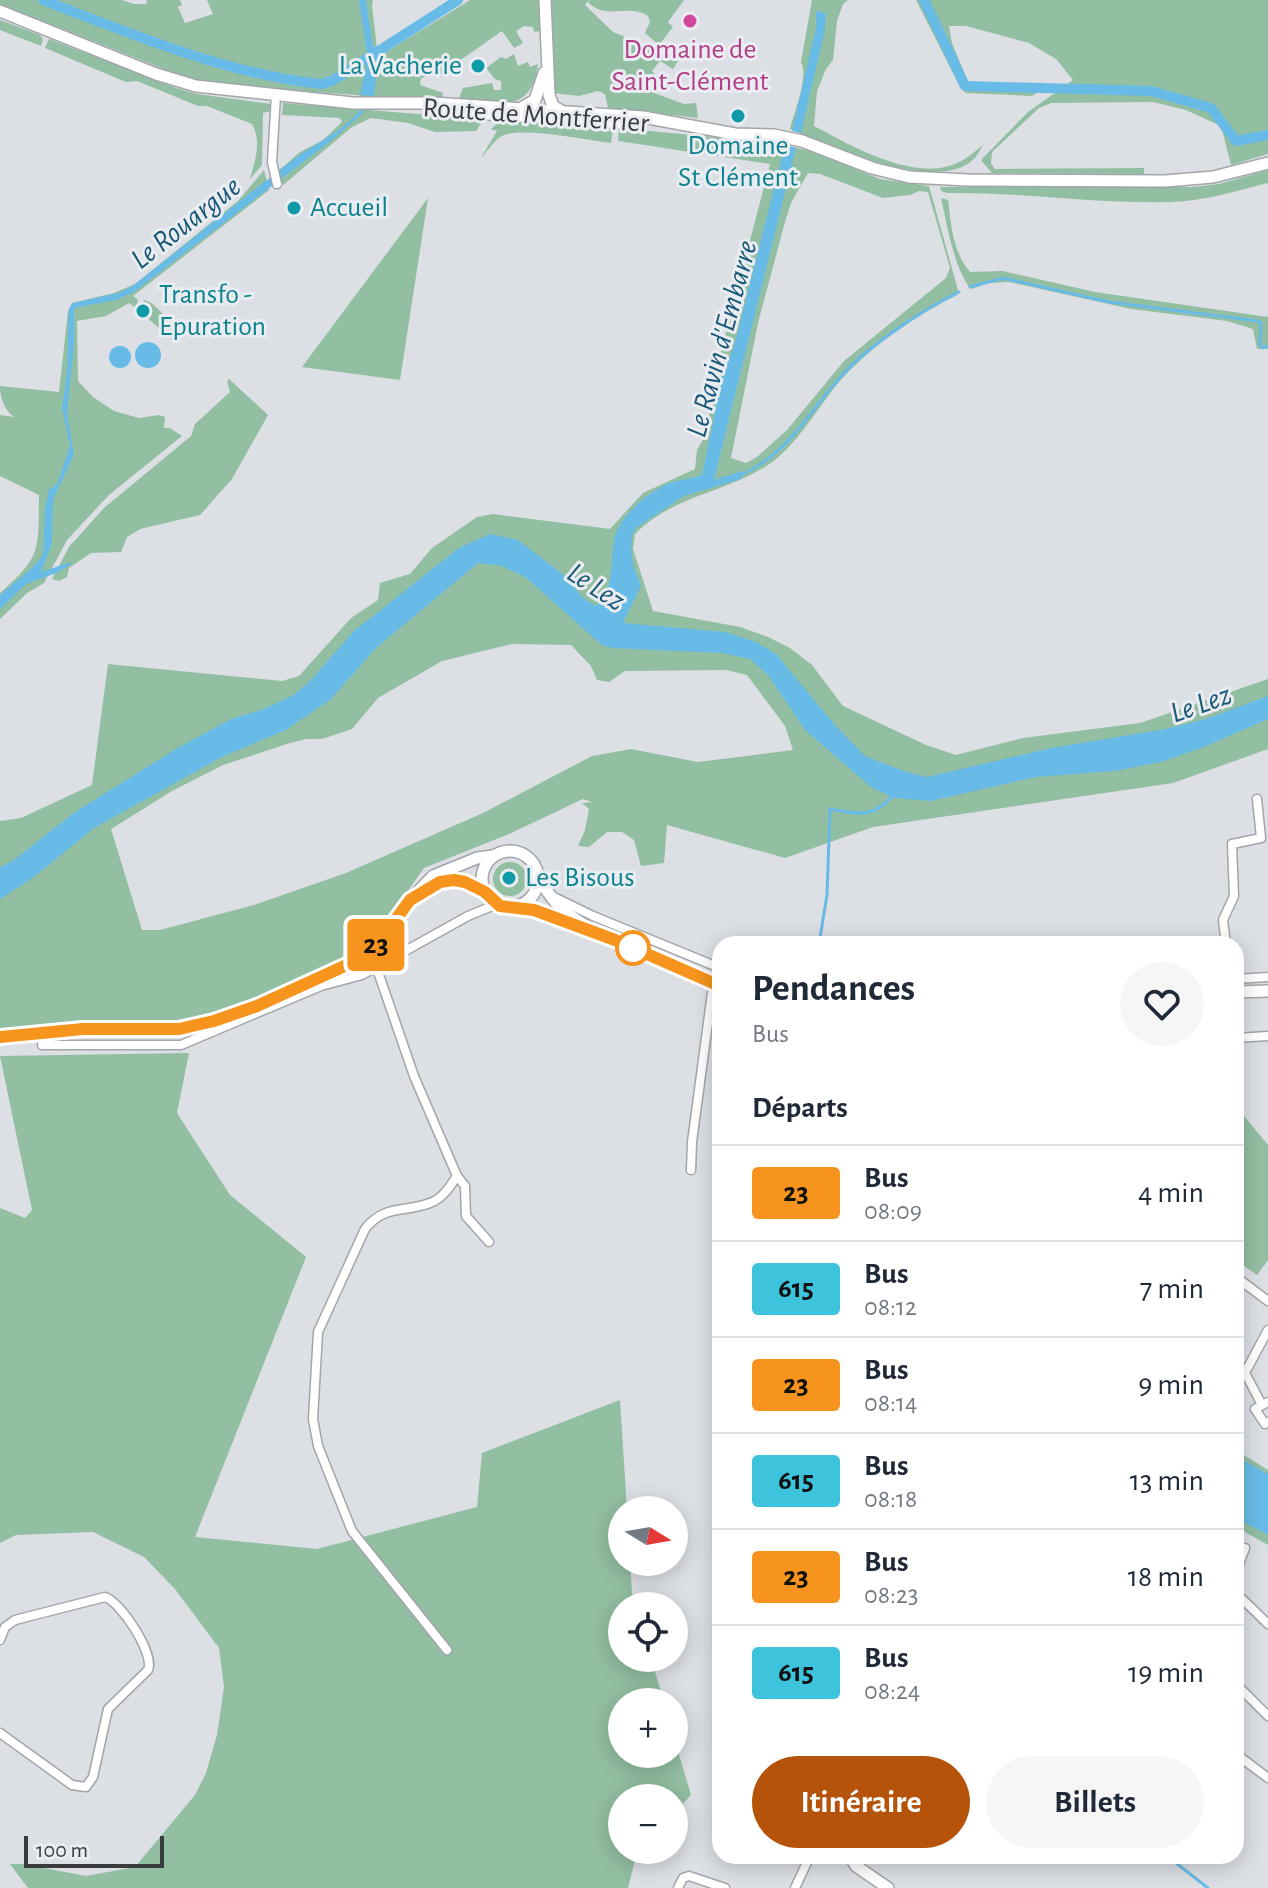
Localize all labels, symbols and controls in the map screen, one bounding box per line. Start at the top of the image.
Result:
marker: Domaine de Saint-Clément [681,12,699,30]
place label: Domaine de Saint-Clément [611,36,769,96]
place label: La Vacherie [339,52,462,80]
marker: La Vacherie [469,57,487,75]
street label: Route de Montferrier [422,94,650,138]
marker: Domaine St Clément [729,107,747,125]
place label: Domaine St Clément [678,132,798,192]
water label: Le Rouargue [125,171,247,275]
place label: Accueil [310,194,388,222]
marker: Accueil [285,199,303,217]
water label: Le Ravin d'Embarre [681,237,763,441]
place label: Transfo - Epuration [159,281,266,341]
marker: Transfo - Epuration [134,302,152,320]
water label: Le Lez [562,557,630,617]
water label: Le Lez [1167,680,1235,728]
place label: Les Bisous [525,864,635,892]
marker: Les Bisous [500,869,518,887]
line badge: 23 [340,919,412,971]
text: 23 [363,931,389,959]
unlabelled marker [616,931,650,965]
button: heart [1120,962,1204,1046]
text: Pendances [752,970,915,1008]
text: Bus [752,1021,789,1047]
text: Départs [752,1093,848,1123]
text: Bus [864,1163,909,1193]
text: 4 min [1138,1178,1204,1208]
text: 23 [783,1179,809,1207]
text: 08:09 [864,1198,922,1224]
text: Bus [864,1259,909,1289]
text: 7 min [1140,1274,1204,1304]
text: 615 [778,1275,814,1303]
text: 08:12 [864,1294,917,1320]
text: Bus [864,1355,909,1385]
text: 9 min [1138,1370,1204,1400]
text: 23 [783,1371,809,1399]
text: 08:14 [864,1390,917,1416]
text: Bus [864,1451,909,1481]
text: 13 min [1130,1466,1204,1496]
text: 615 [778,1467,814,1495]
text: 08:18 [864,1486,917,1512]
north arrow [608,1496,688,1576]
map controls [608,1496,688,1864]
text: Bus [864,1547,909,1577]
text: 18 min [1128,1562,1204,1592]
text: 23 [783,1563,809,1591]
text: 08:23 [864,1582,919,1608]
button: locate [608,1592,688,1672]
text: Bus [864,1643,909,1673]
text: 19 min [1128,1658,1204,1688]
text: 615 [778,1659,814,1687]
text: 08:24 [864,1678,920,1704]
button: + [608,1688,688,1768]
button: Itinéraire [752,1756,970,1848]
button: Billets [986,1756,1204,1848]
button: − [608,1784,688,1864]
scale bar [24,1832,164,1868]
text: 100 m [36,1839,88,1861]

